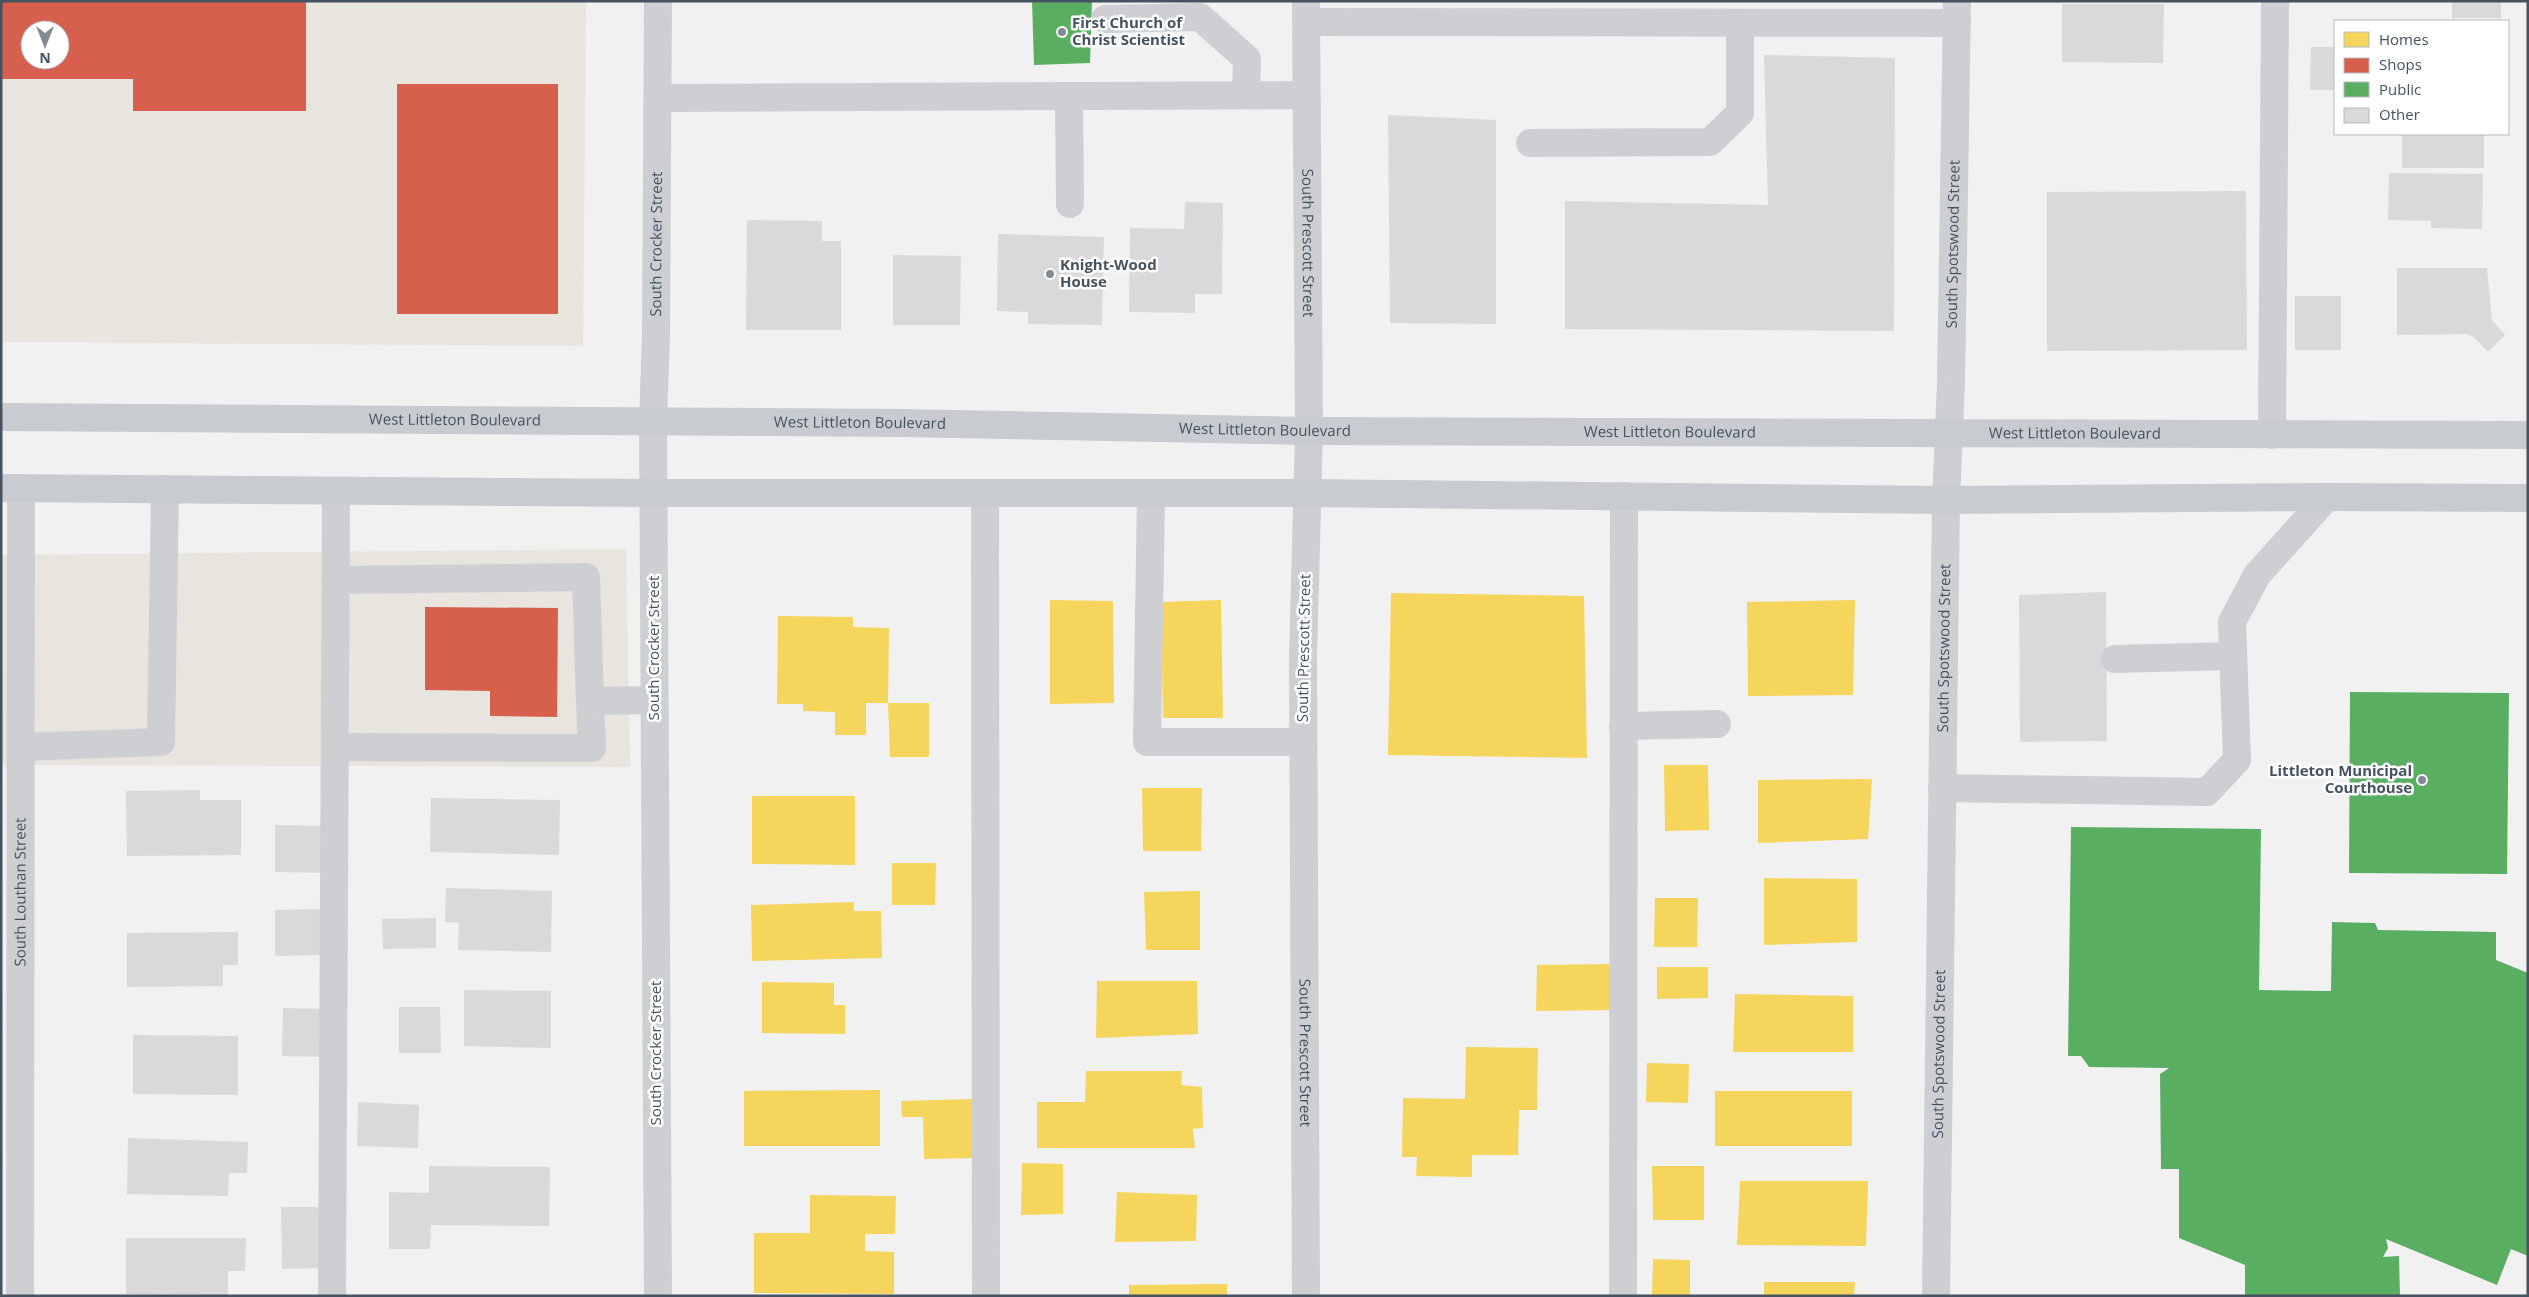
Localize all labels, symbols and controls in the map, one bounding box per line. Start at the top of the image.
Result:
place label: First Church of Christ Scientist [1072,12,1185,49]
north arrow [20,20,70,70]
legend [2334,20,2509,135]
marker: First Church of Christ Scientist [1056,26,1068,38]
text: Homes [2379,29,2429,49]
text: N [39,49,51,68]
text: Shops [2379,54,2422,74]
text: Public [2379,79,2421,99]
text: Other [2379,104,2420,124]
street label: South Spotswood Street [1941,160,1963,329]
street label: South Prescott Street [1298,169,1319,317]
street label: South Crocker Street [645,171,666,317]
place label: Knight-Wood House [1060,254,1157,291]
marker: Knight-Wood House [1044,268,1056,280]
street label: West Littleton Boulevard [369,408,541,430]
street label: West Littleton Boulevard [774,411,946,433]
street label: West Littleton Boulevard [1179,417,1351,440]
street label: West Littleton Boulevard [1584,421,1756,441]
street label: West Littleton Boulevard [1989,422,2161,443]
street label: South Spotswood Street [1932,564,1954,732]
street label: South Prescott Street [1292,574,1314,722]
street label: South Crocker Street [643,576,663,720]
place label: Littleton Municipal Courthouse [2269,760,2412,797]
marker: Littleton Municipal Courthouse [2416,774,2428,786]
street label: South Louthan Street [9,817,30,967]
street label: South Spotswood Street [1927,970,1949,1138]
street label: South Prescott Street [1296,979,1316,1127]
street label: South Crocker Street [645,981,665,1125]

